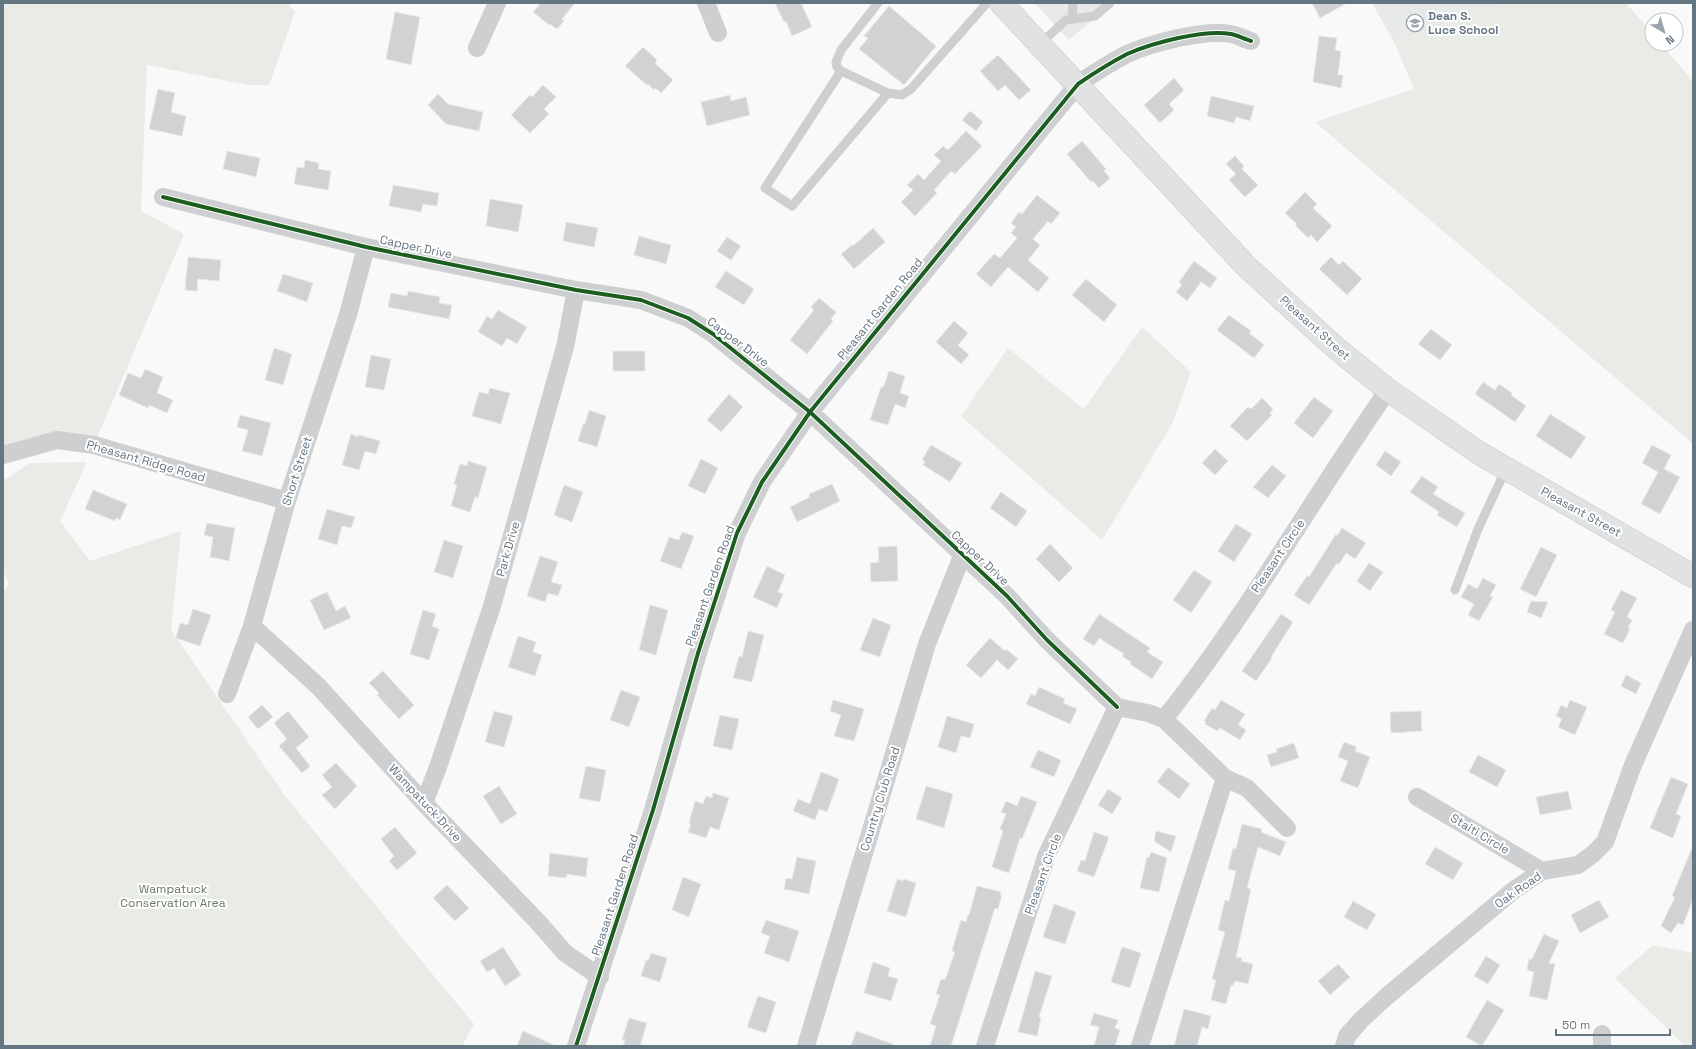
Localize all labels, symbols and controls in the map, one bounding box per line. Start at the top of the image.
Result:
place label: Dean S. Luce School [1428,8,1498,38]
north arrow [1644,12,1684,52]
school or university icon: Dean S. Luce School [1405,13,1425,33]
text: N [1663,32,1677,48]
street label: Capper Drive [378,232,454,262]
street label: Pleasant Garden Road [834,255,926,363]
street label: Pleasant Street [1276,292,1354,364]
street label: Capper Drive [704,313,772,371]
street label: Short Street [278,434,316,508]
street label: Pheasant Ridge Road [85,436,207,486]
street label: Pleasant Street [1538,483,1624,541]
street label: Pleasant Circle [1248,516,1308,596]
street label: Park Drive [492,519,524,579]
street label: Pleasant Garden Road [682,523,738,649]
street label: Capper Drive [948,527,1012,589]
street label: Country Club Road [857,745,903,853]
street label: Wampatuck Drive [385,761,465,845]
street label: Staiti Circle [1447,810,1513,858]
street label: Pleasant Circle [1021,831,1065,917]
street label: Pleasant Garden Road [588,832,642,958]
street label: Oak Road [1491,868,1545,912]
park label: Wampatuck Conservation Area [120,881,226,911]
scale bar [1556,1011,1670,1037]
text: 50 m [1562,1017,1590,1033]

